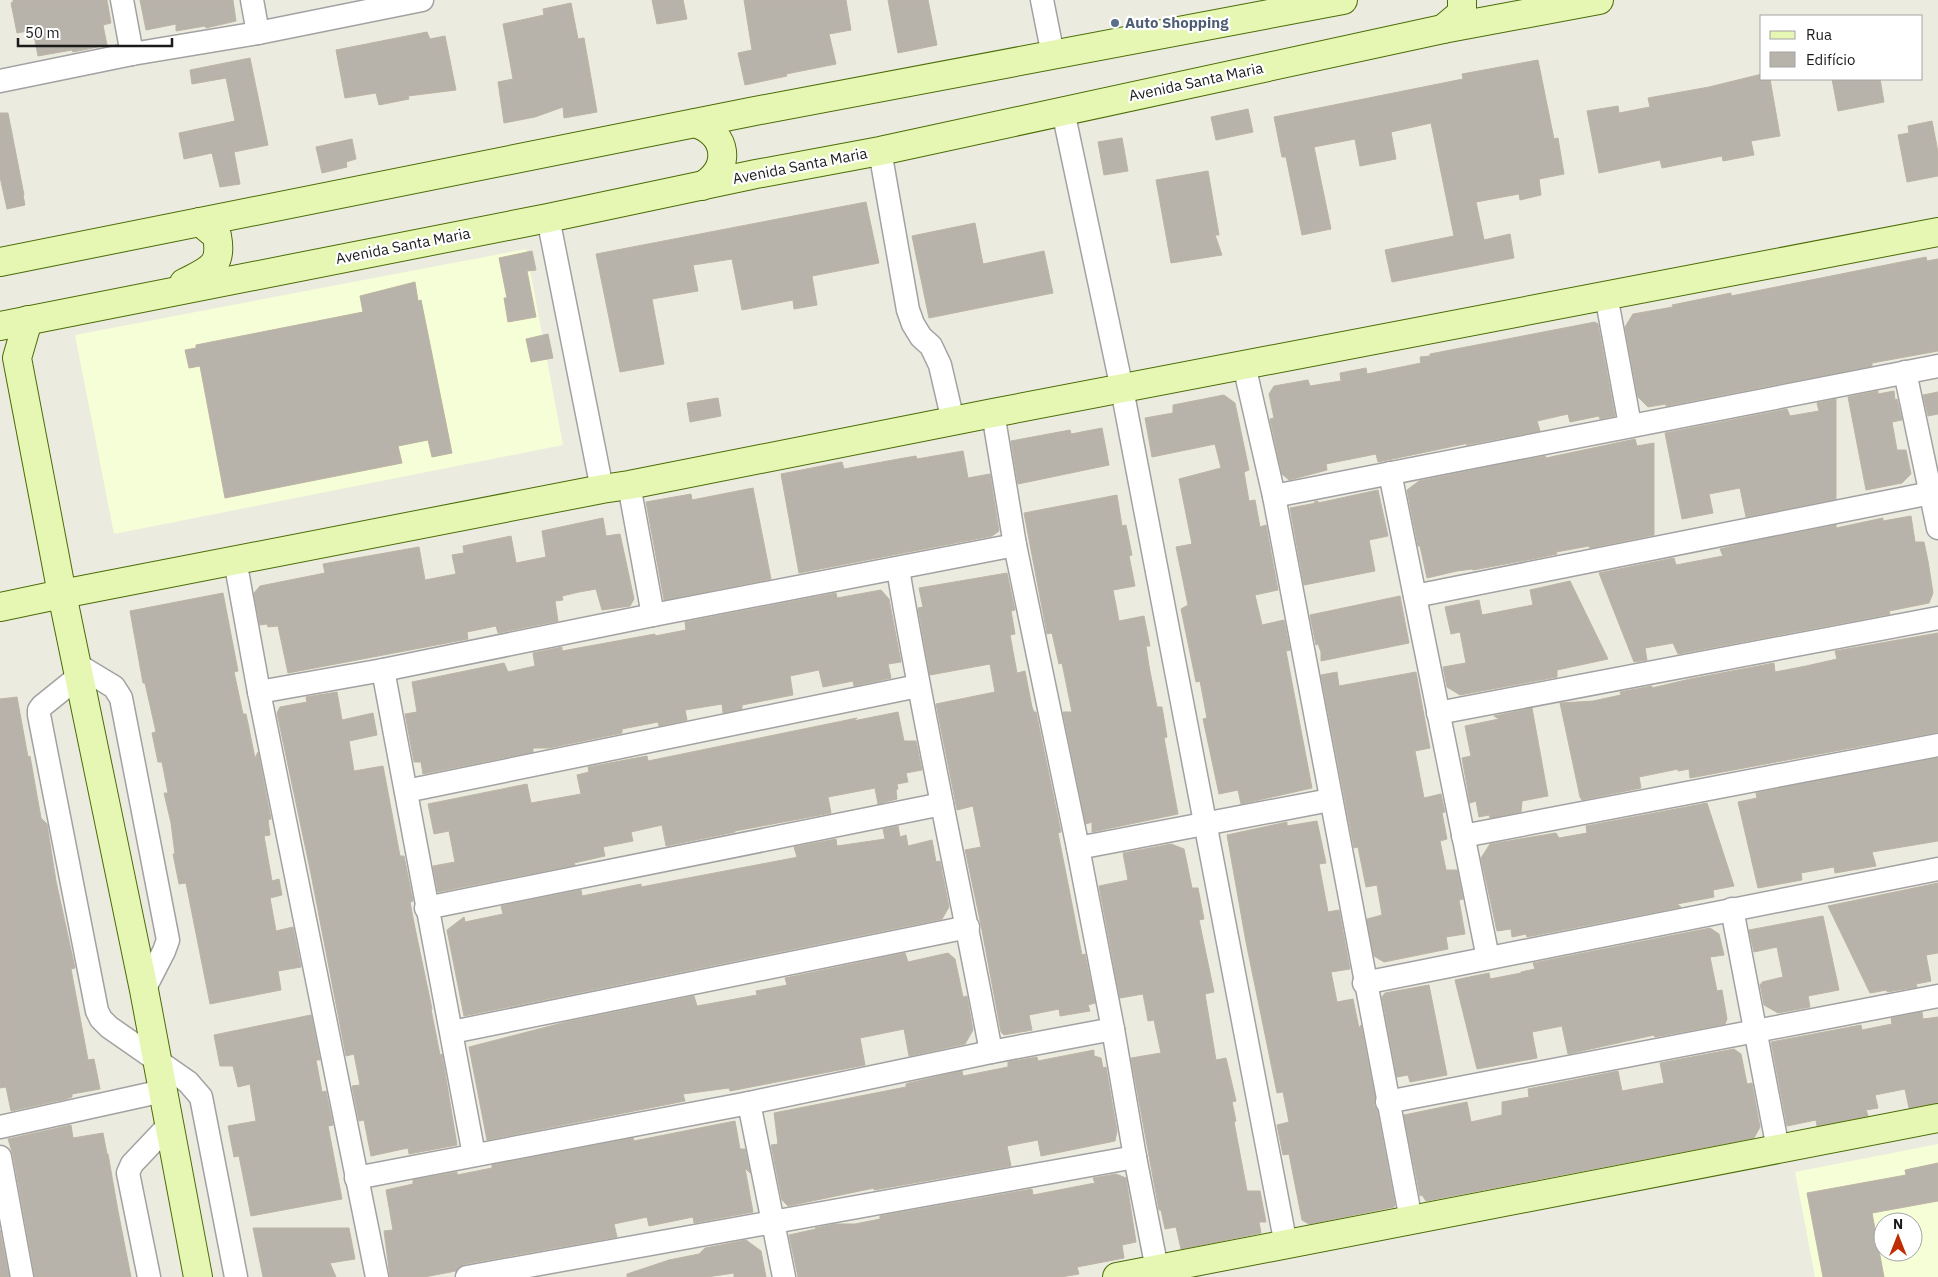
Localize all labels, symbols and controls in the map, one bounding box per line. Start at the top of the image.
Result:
place label: Auto Shopping [1125,13,1229,32]
scale bar [18,15,171,47]
legend [1760,15,1923,80]
marker: Auto Shopping [1109,17,1121,29]
text: 50 m [25,23,60,42]
text: Rua [1806,25,1832,44]
text: Edifício [1806,50,1855,69]
street label: Avenida Santa Maria [1127,58,1265,105]
street label: Avenida Santa Maria [731,143,869,188]
street label: Avenida Santa Maria [334,223,472,268]
north arrow [1873,1212,1923,1262]
text: N [1893,1215,1903,1233]

